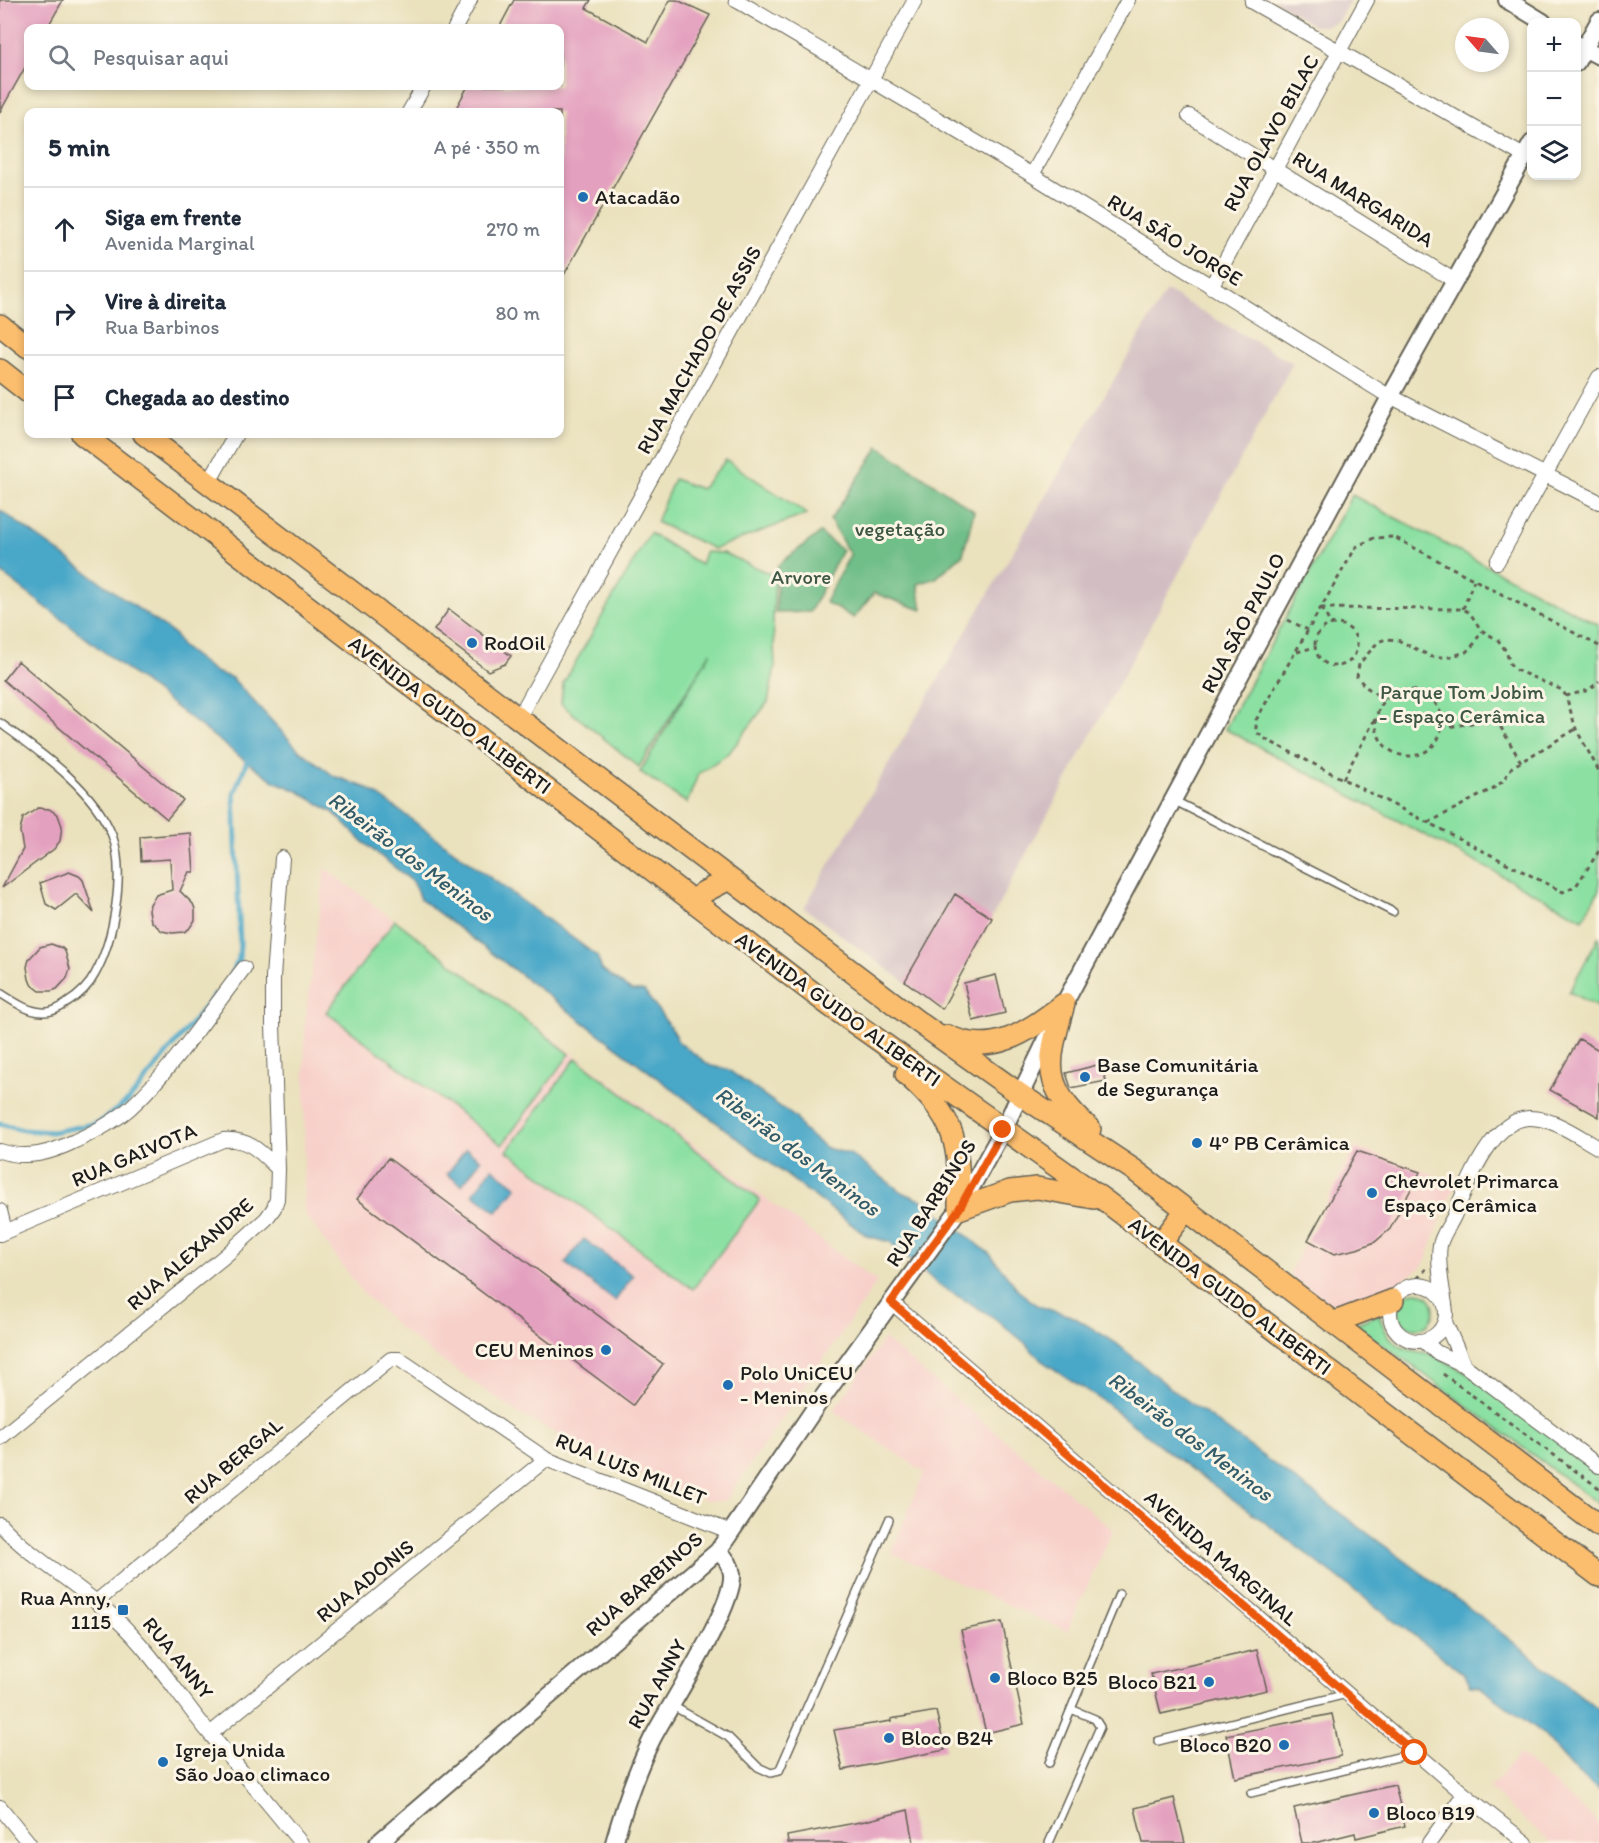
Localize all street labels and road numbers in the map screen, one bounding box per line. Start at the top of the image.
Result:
street label: RUA OLAVO BILAC [1217,50,1324,215]
street label: RUA MARGARIDA [1288,145,1439,252]
street label: RUA SÃO JORGE [1103,188,1248,291]
street label: RUA MACHADO DE ASSIS [631,241,766,458]
street label: RUA SÃO PAULO [1195,548,1290,697]
street label: AVENIDA GUIDO ALIBERTI [344,630,557,799]
street label: AVENIDA GUIDO ALIBERTI [731,926,946,1091]
street label: RUA GAIVOTA [68,1117,201,1192]
street label: RUA BARBINOS [880,1134,981,1271]
street label: RUA ALEXANDRE [121,1192,258,1315]
street label: AVENIDA GUIDO ALIBERTI [1124,1211,1337,1380]
street label: RUA BERGAL [178,1412,287,1509]
street label: RUA LUIS MILLET [552,1427,710,1510]
street label: AVENIDA MARGINAL [1140,1484,1303,1631]
street label: RUA BARBINOS [580,1526,707,1641]
street label: RUA ADONIS [311,1534,418,1628]
street label: RUA ANNY [138,1612,219,1704]
street label: RUA ANNY [622,1635,691,1733]

